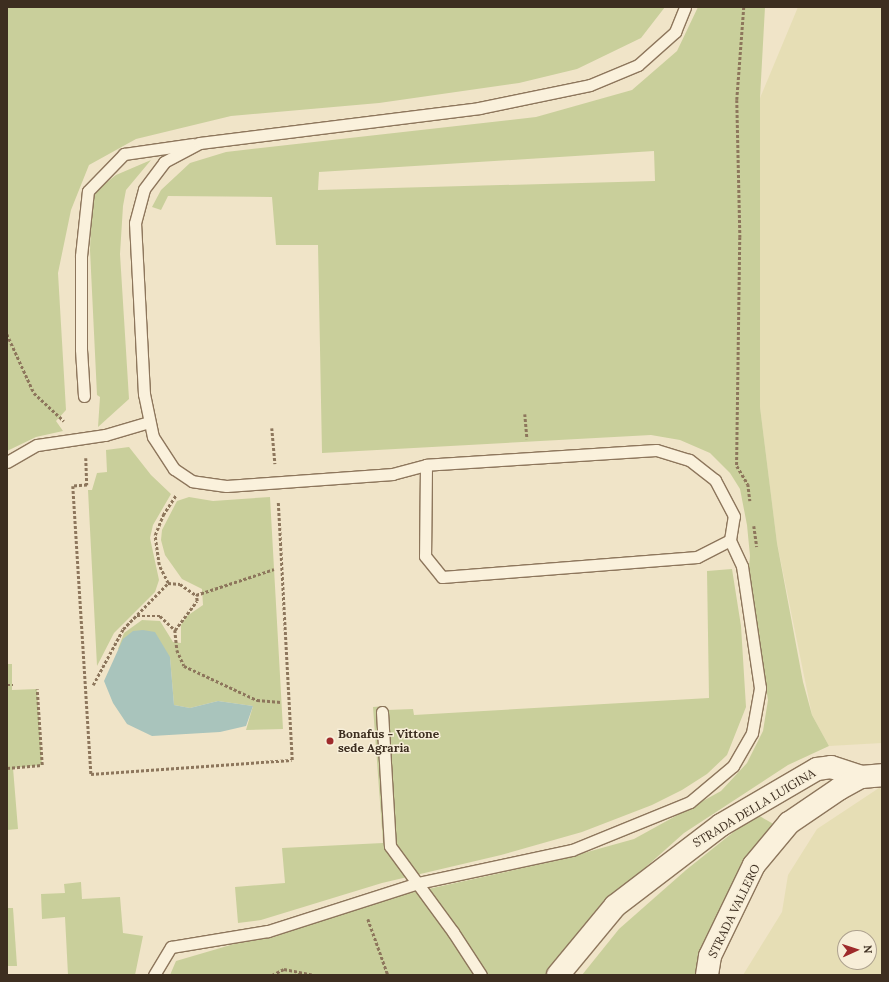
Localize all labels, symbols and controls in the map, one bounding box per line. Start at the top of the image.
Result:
place label: Bonafus - Vittone sede Agraria [338,727,439,755]
marker: Bonafus - Vittone sede Agraria [325,736,335,746]
street label: STRADA DELLA LUIGINA [690,766,818,850]
street label: STRADA VALLERO [705,862,763,960]
north arrow [837,930,877,970]
text: N [861,945,875,954]

